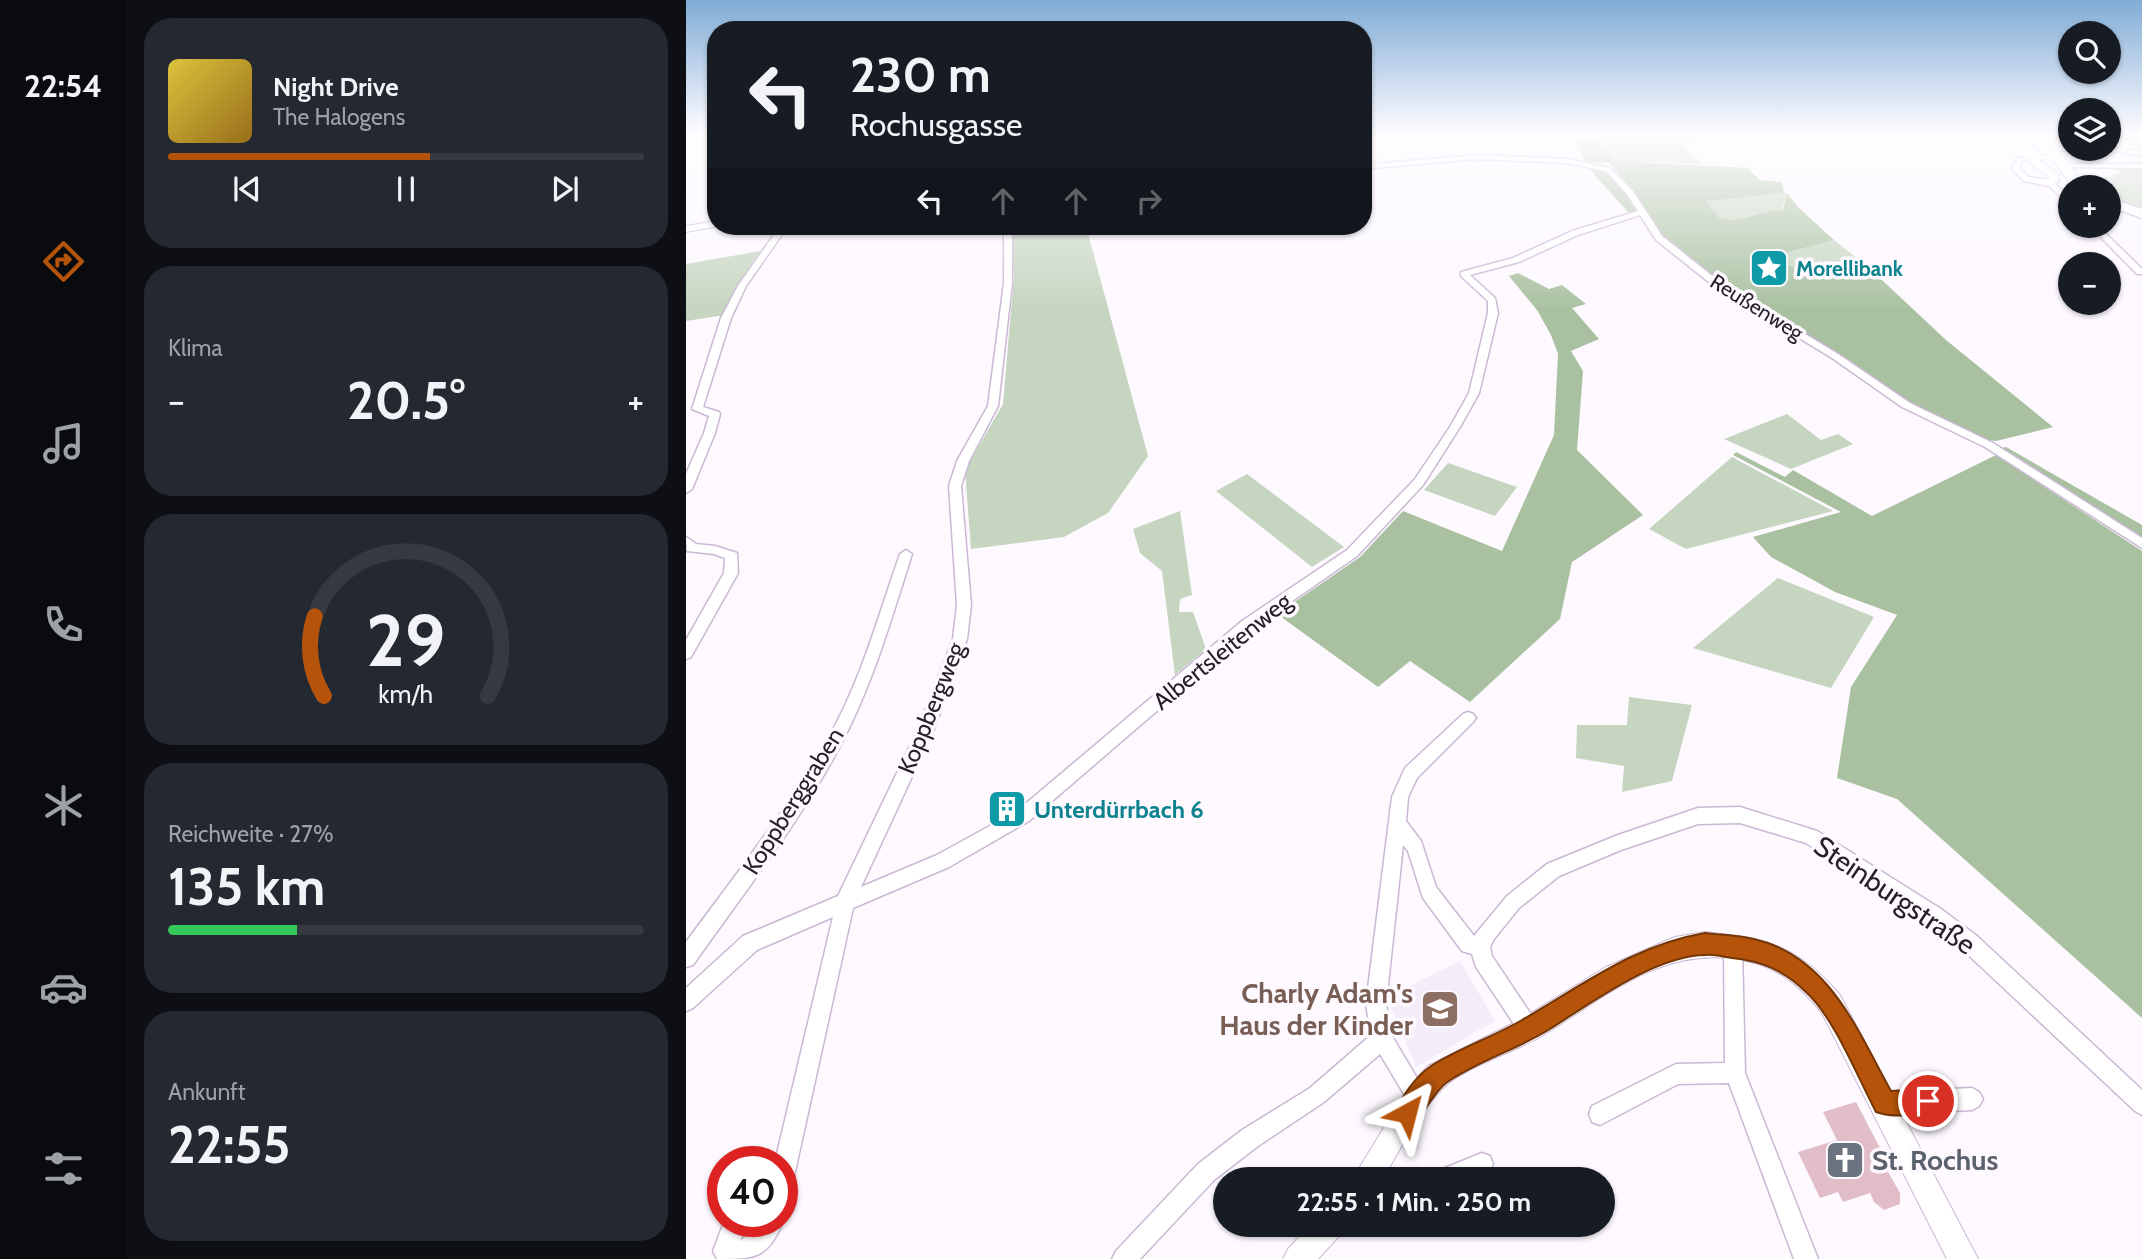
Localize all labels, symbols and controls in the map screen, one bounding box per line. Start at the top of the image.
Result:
map controls [2058,21,2121,315]
button: search [2058,21,2121,84]
text: 230 m [850,45,991,104]
icon: left [735,49,826,140]
text: 22:54 [24,66,102,105]
text: Night Drive [273,71,399,103]
button: layers [2058,98,2121,161]
text: The Halogens [273,103,405,131]
text: Rochusgasse [850,105,1022,144]
icon: previous [228,170,266,208]
icon: pause [387,170,425,208]
icon: next [546,170,584,208]
button: + [2058,175,2121,238]
icon: left [911,182,949,220]
icon: ahead [984,182,1022,220]
icon: ahead [1057,182,1095,220]
icon: right [1130,182,1168,220]
icon: directions [39,237,88,286]
place icon: Morellibank [1748,247,1790,289]
button: − [2058,252,2121,315]
place label: Morellibank [1796,256,1904,281]
street label: Reußenweg [1706,269,1809,346]
text: Klima [168,334,223,362]
text: 20.5° [347,369,465,432]
text: − [168,377,185,424]
text: + [627,377,644,424]
icon: music [39,419,88,468]
street label: Albertsleitenweg [1147,586,1298,716]
text: 29 [366,596,446,684]
icon: phone [39,600,88,649]
street label: Koppbergweg [891,637,971,778]
text: km/h [379,678,433,708]
street label: Koppberggraben [736,722,850,880]
icon: climate [39,781,88,830]
building icon: Unterdürrbach 6 [986,788,1028,830]
place label: Unterdürrbach 6 [1034,795,1204,824]
text: Reichweite · 27% [168,820,334,848]
street label: Steinburgstraße [1808,828,1982,962]
text: 135 km [168,855,325,918]
icon: car [39,963,88,1012]
place label: Charly Adam's Haus der Kinder [1219,976,1414,1042]
school or university icon: Charly Adam's Haus der Kinder [1419,988,1461,1030]
pin [1898,1071,1958,1131]
position arrow [1370,1076,1444,1150]
text: Ankunft [168,1078,246,1106]
icon: arrive [1909,1082,1947,1120]
text: 22:55 [168,1113,290,1176]
church icon: St. Rochus [1824,1139,1866,1181]
place label: St. Rochus [1872,1143,1999,1177]
icon: filters [39,1144,88,1193]
speed limit sign: 40 [707,1146,798,1237]
text: 22:55 · 1 Min. · 250 m [1297,1186,1531,1218]

